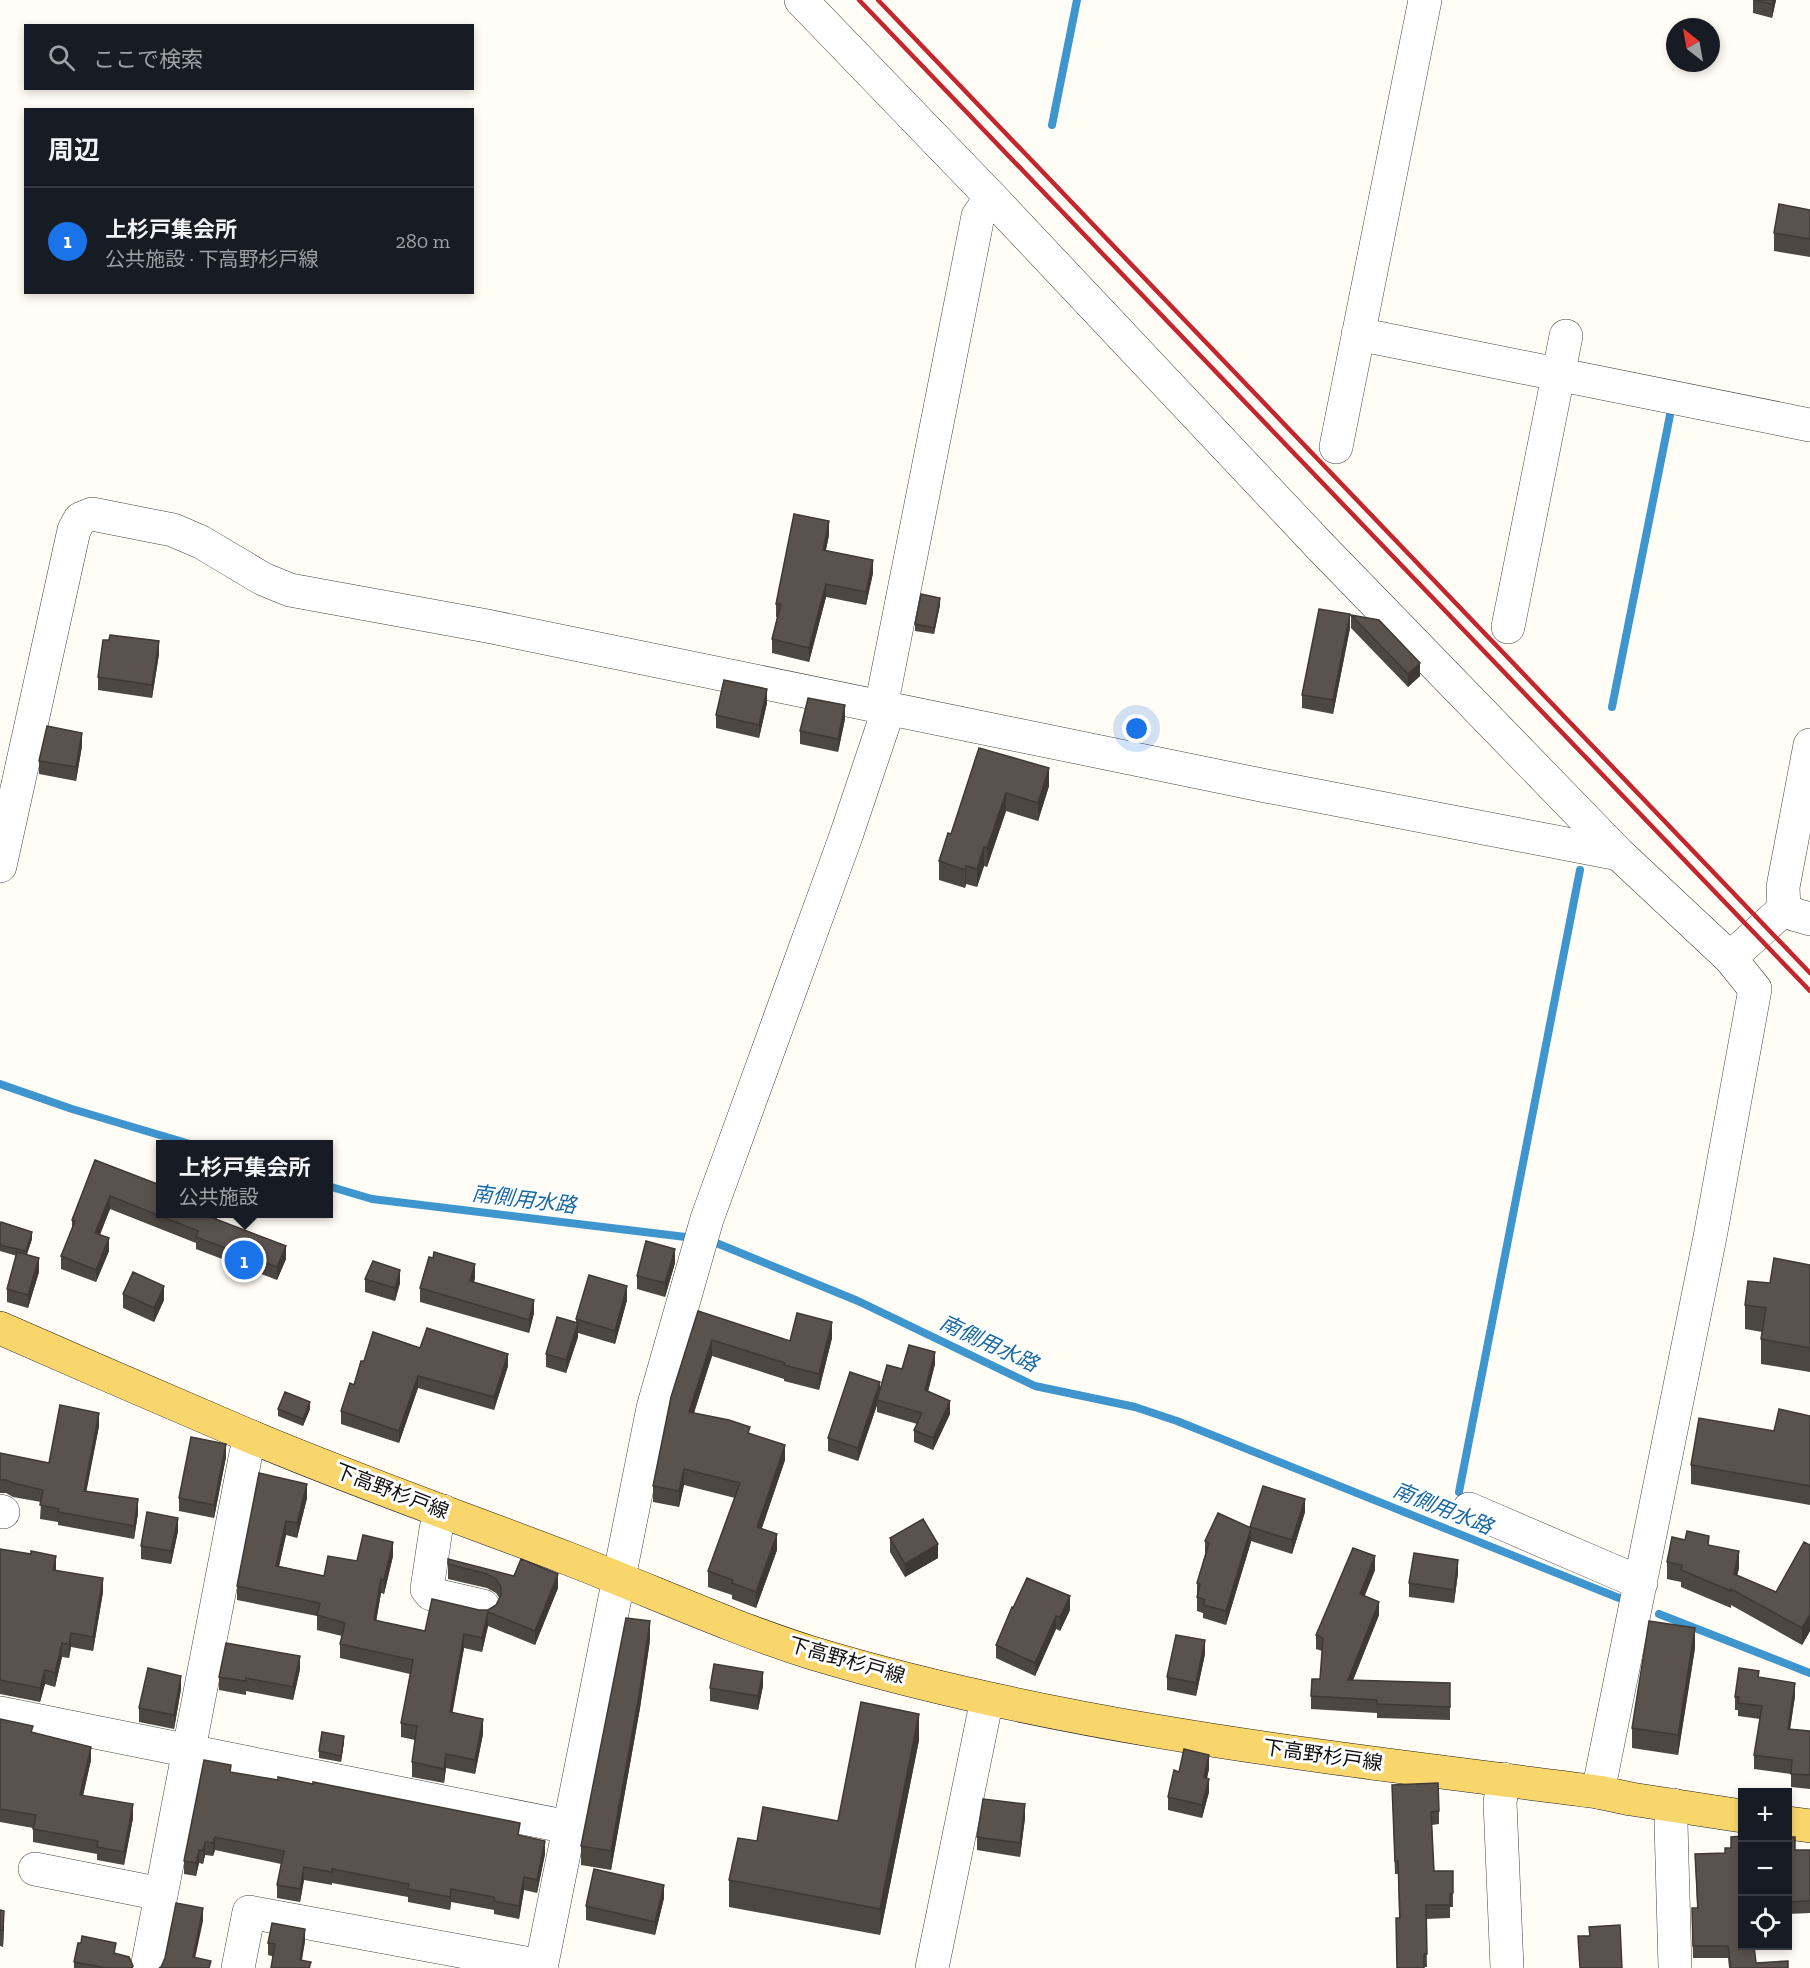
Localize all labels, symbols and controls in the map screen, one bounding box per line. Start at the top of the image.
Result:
north arrow [1666,18,1720,72]
search box [24,24,474,90]
icon: search [45,41,78,74]
text: ここで検索 [93,46,203,73]
text: 周辺 [48,134,100,166]
text: 上杉戸集会所 [105,216,237,243]
text: 1 [63,229,72,253]
text: 280 m [396,229,450,253]
text: 公共施設 · 下高野杉戸線 [105,247,318,271]
your location [1122,714,1151,743]
popup [156,1140,333,1218]
text: 上杉戸集会所 [178,1154,311,1181]
water label: 南側用水路 [470,1180,580,1218]
text: 公共施設 [178,1185,258,1209]
pin: 1 [224,1238,264,1282]
water label: 南側用水路 [936,1309,1044,1377]
street label: 下高野杉戸線 [332,1458,452,1524]
water label: 南側用水路 [1390,1477,1498,1540]
street label: 下高野杉戸線 [786,1632,908,1688]
street label: 下高野杉戸線 [1262,1735,1384,1775]
map controls [1738,1788,1792,1950]
button: + [1738,1788,1792,1842]
button: − [1738,1842,1792,1896]
button: locate [1738,1896,1792,1950]

